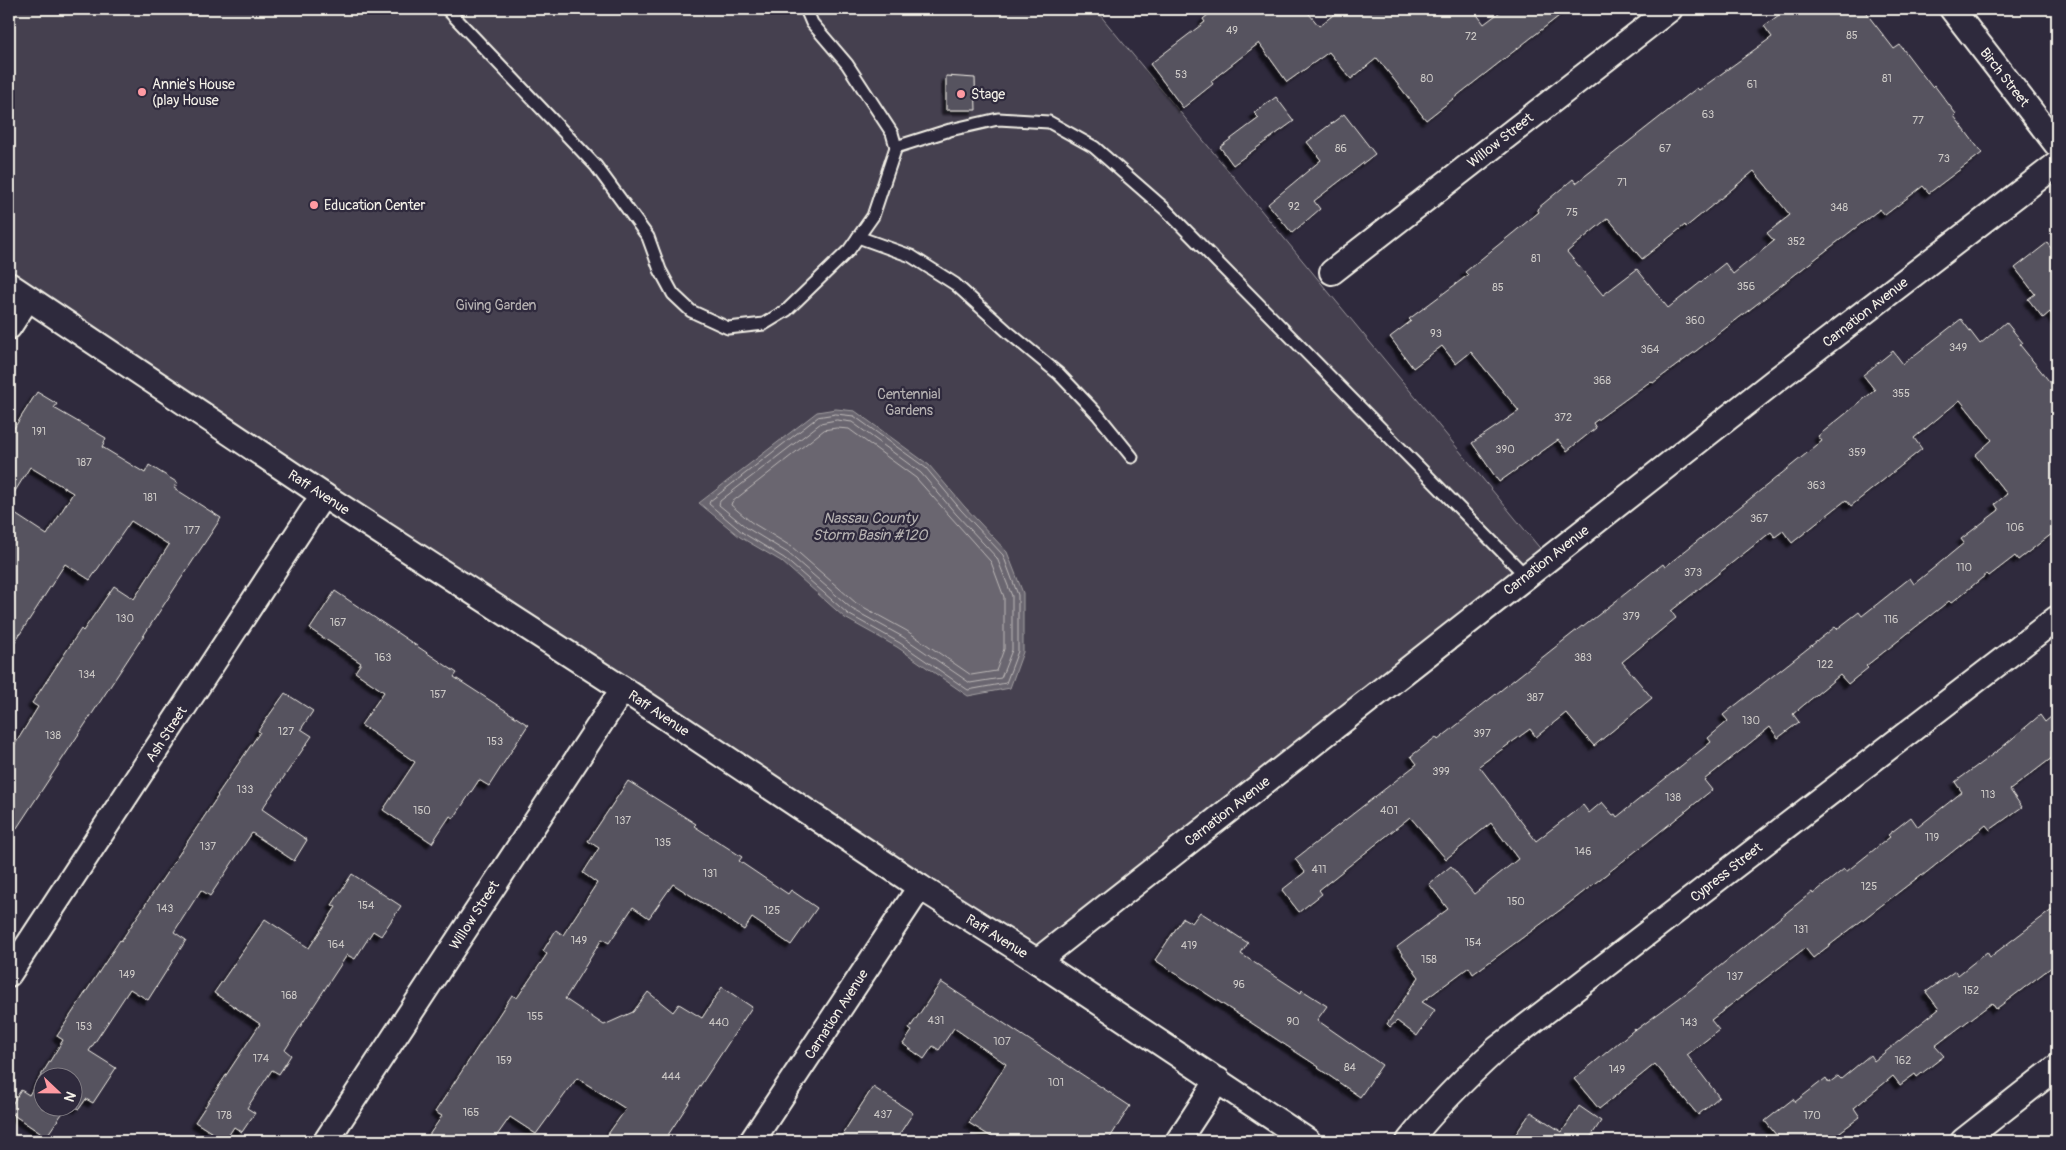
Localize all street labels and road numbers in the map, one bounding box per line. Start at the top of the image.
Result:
street label: Birch Street [1976,44,2033,110]
street label: Willow Street [1464,109,1537,171]
street label: Carnation Avenue [1819,274,1911,351]
street label: Raff Avenue [285,466,353,519]
street label: Carnation Avenue [1500,522,1592,599]
street label: Raff Avenue [625,687,693,740]
street label: Ash Street [142,703,191,765]
street label: Carnation Avenue [1181,773,1273,850]
street label: Cypress Street [1687,839,1766,906]
street label: Willow Street [446,877,503,953]
street label: Raff Avenue [963,911,1031,962]
street label: Carnation Avenue [801,966,872,1062]

